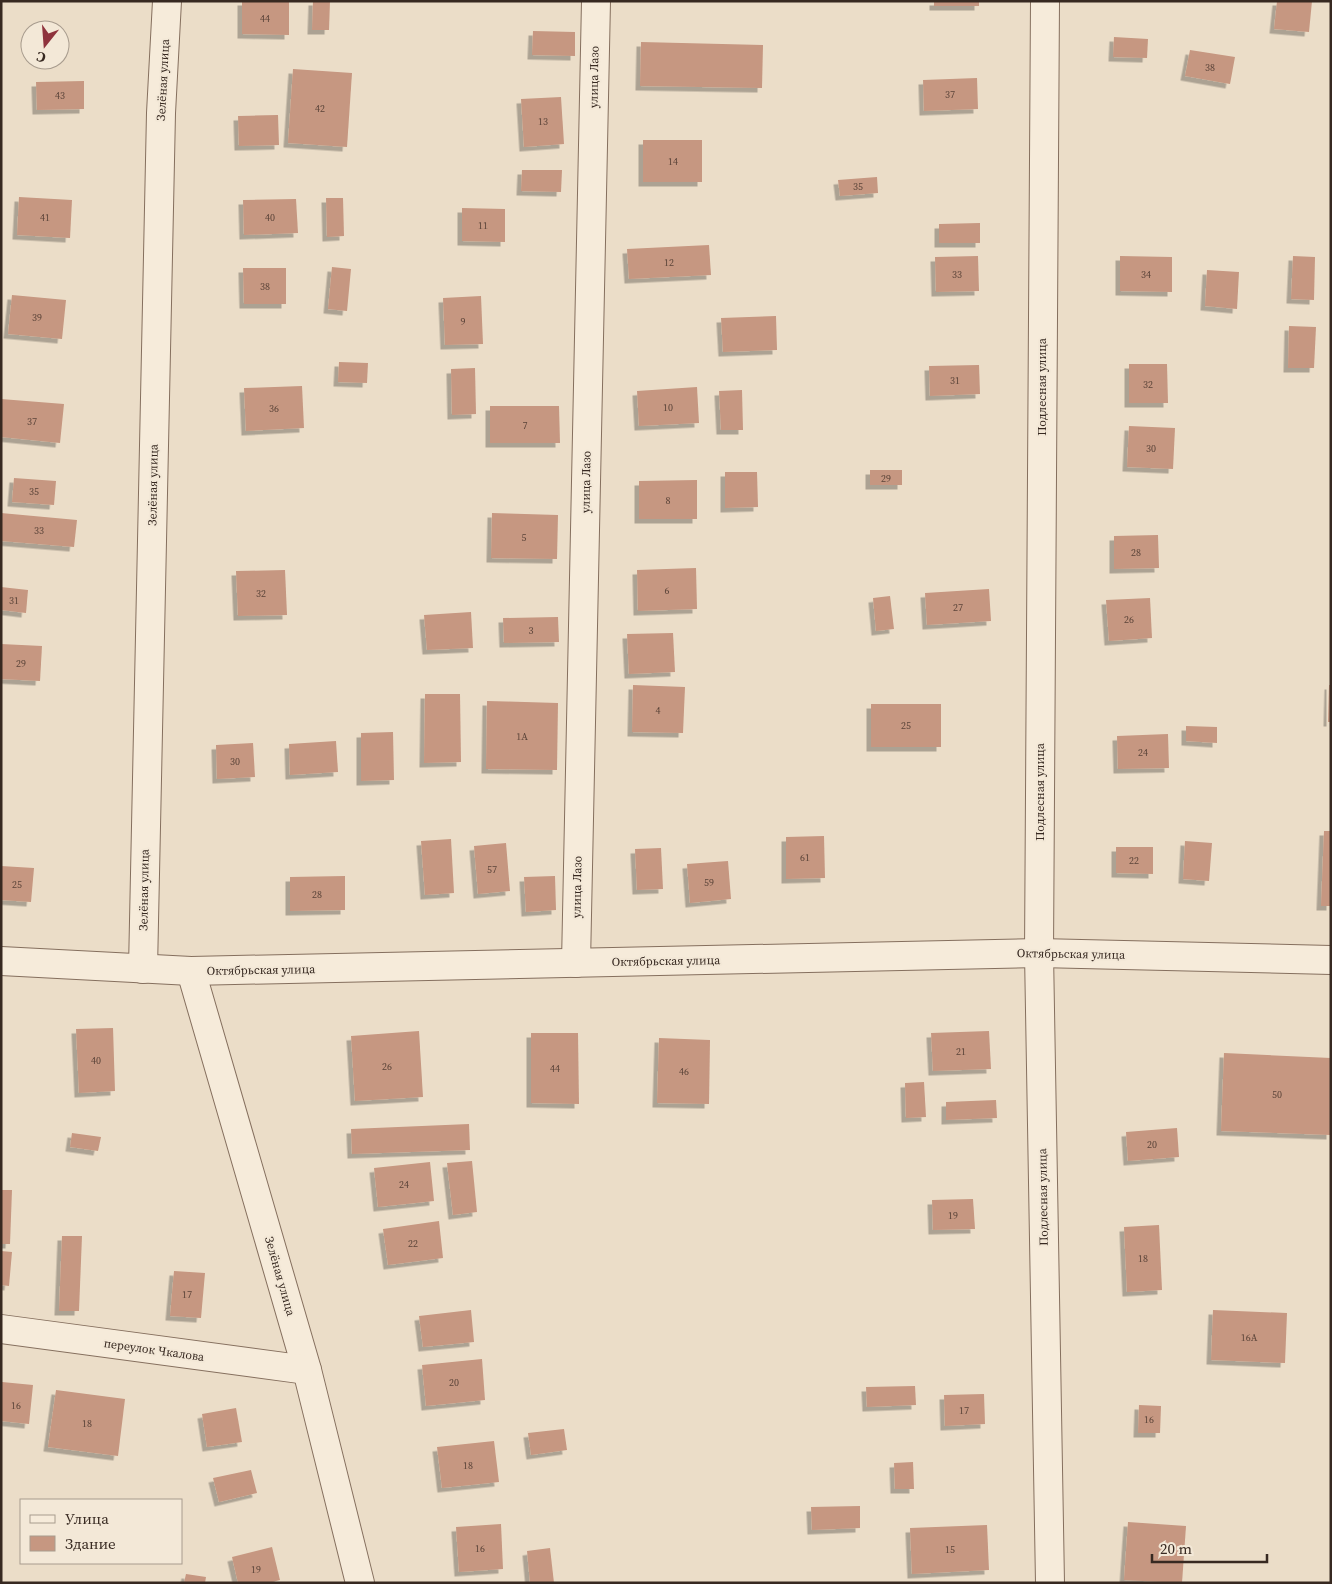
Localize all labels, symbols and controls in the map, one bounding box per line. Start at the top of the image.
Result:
house number: 44 [260,12,270,25]
north arrow [20,20,70,70]
street label: Зелёная улица [153,38,173,121]
street label: улица Лазо [585,45,603,108]
text: С [34,47,48,68]
house number: 38 [1205,61,1215,74]
house number: 37 [945,88,955,101]
house number: 43 [55,89,65,102]
house number: 42 [315,102,325,115]
house number: 13 [538,115,548,128]
house number: 14 [668,155,678,168]
house number: 35 [853,180,863,193]
house number: 41 [40,211,50,224]
house number: 40 [265,211,275,224]
house number: 11 [478,219,488,232]
house number: 12 [664,256,674,269]
house number: 33 [952,268,962,281]
house number: 34 [1141,268,1151,281]
house number: 38 [260,280,270,293]
house number: 39 [32,311,42,324]
house number: 9 [461,315,466,328]
street label: Подлесная улица [1034,337,1050,436]
house number: 31 [950,374,960,387]
house number: 32 [1143,378,1153,391]
house number: 10 [663,401,673,414]
house number: 36 [269,402,279,415]
house number: 37 [27,415,37,428]
house number: 7 [523,419,528,432]
house number: 30 [1146,442,1156,455]
street label: Зелёная улица [144,443,162,526]
street label: улица Лазо [577,450,595,513]
house number: 29 [881,472,891,485]
house number: 35 [29,485,39,498]
house number: 8 [666,494,671,507]
house number: 33 [34,524,44,537]
house number: 5 [522,531,527,544]
house number: 28 [1131,546,1141,559]
house number: 6 [665,584,670,597]
house number: 32 [256,587,266,600]
house number: 31 [9,594,19,607]
house number: 27 [953,601,963,614]
house number: 26 [1124,613,1134,626]
house number: 3 [529,624,534,637]
house number: 29 [16,657,26,670]
house number: 4 [656,704,661,717]
house number: 25 [901,719,911,732]
house number: 1А [516,730,528,743]
street label: Подлесная улица [1032,742,1048,841]
house number: 24 [1138,746,1148,759]
house number: 30 [230,755,240,768]
street label: Зелёная улица [135,848,153,931]
house number: 61 [800,851,810,864]
house number: 22 [1129,854,1139,867]
street label: улица Лазо [568,855,586,918]
house number: 57 [487,863,497,876]
house number: 59 [704,876,714,889]
house number: 25 [12,878,22,891]
house number: 28 [312,888,322,901]
street label: Октябрьская улица [1017,945,1126,963]
street label: Октябрьская улица [612,952,721,970]
street label: Октябрьская улица [207,961,316,979]
house number: 21 [956,1045,966,1058]
house number: 40 [91,1054,101,1067]
house number: 26 [382,1060,392,1073]
house number: 44 [550,1062,560,1075]
house number: 46 [679,1065,689,1078]
house number: 50 [1272,1088,1282,1101]
house number: 20 [1147,1138,1157,1151]
street label: Подлесная улица [1034,1147,1052,1246]
house number: 24 [399,1178,409,1191]
house number: 19 [948,1209,958,1222]
street label: Зелёная улица [261,1234,299,1318]
house number: 22 [408,1237,418,1250]
house number: 18 [1138,1252,1148,1265]
house number: 17 [182,1288,192,1301]
house number: 16А [1241,1331,1258,1344]
street label: переулок Чкалова [103,1335,206,1365]
house number: 20 [449,1376,459,1389]
house number: 16 [11,1399,21,1412]
house number: 17 [959,1404,969,1417]
house number: 16 [1144,1413,1154,1426]
house number: 18 [82,1417,92,1430]
house number: 18 [463,1459,473,1472]
legend [20,1499,182,1564]
text: Улица [65,1508,109,1529]
scale bar [1152,1532,1267,1564]
text: Здание [65,1533,116,1554]
text: 20 m [1160,1538,1192,1559]
house number: 16 [475,1542,485,1555]
house number: 15 [945,1543,955,1556]
house number: 19 [251,1563,261,1576]

